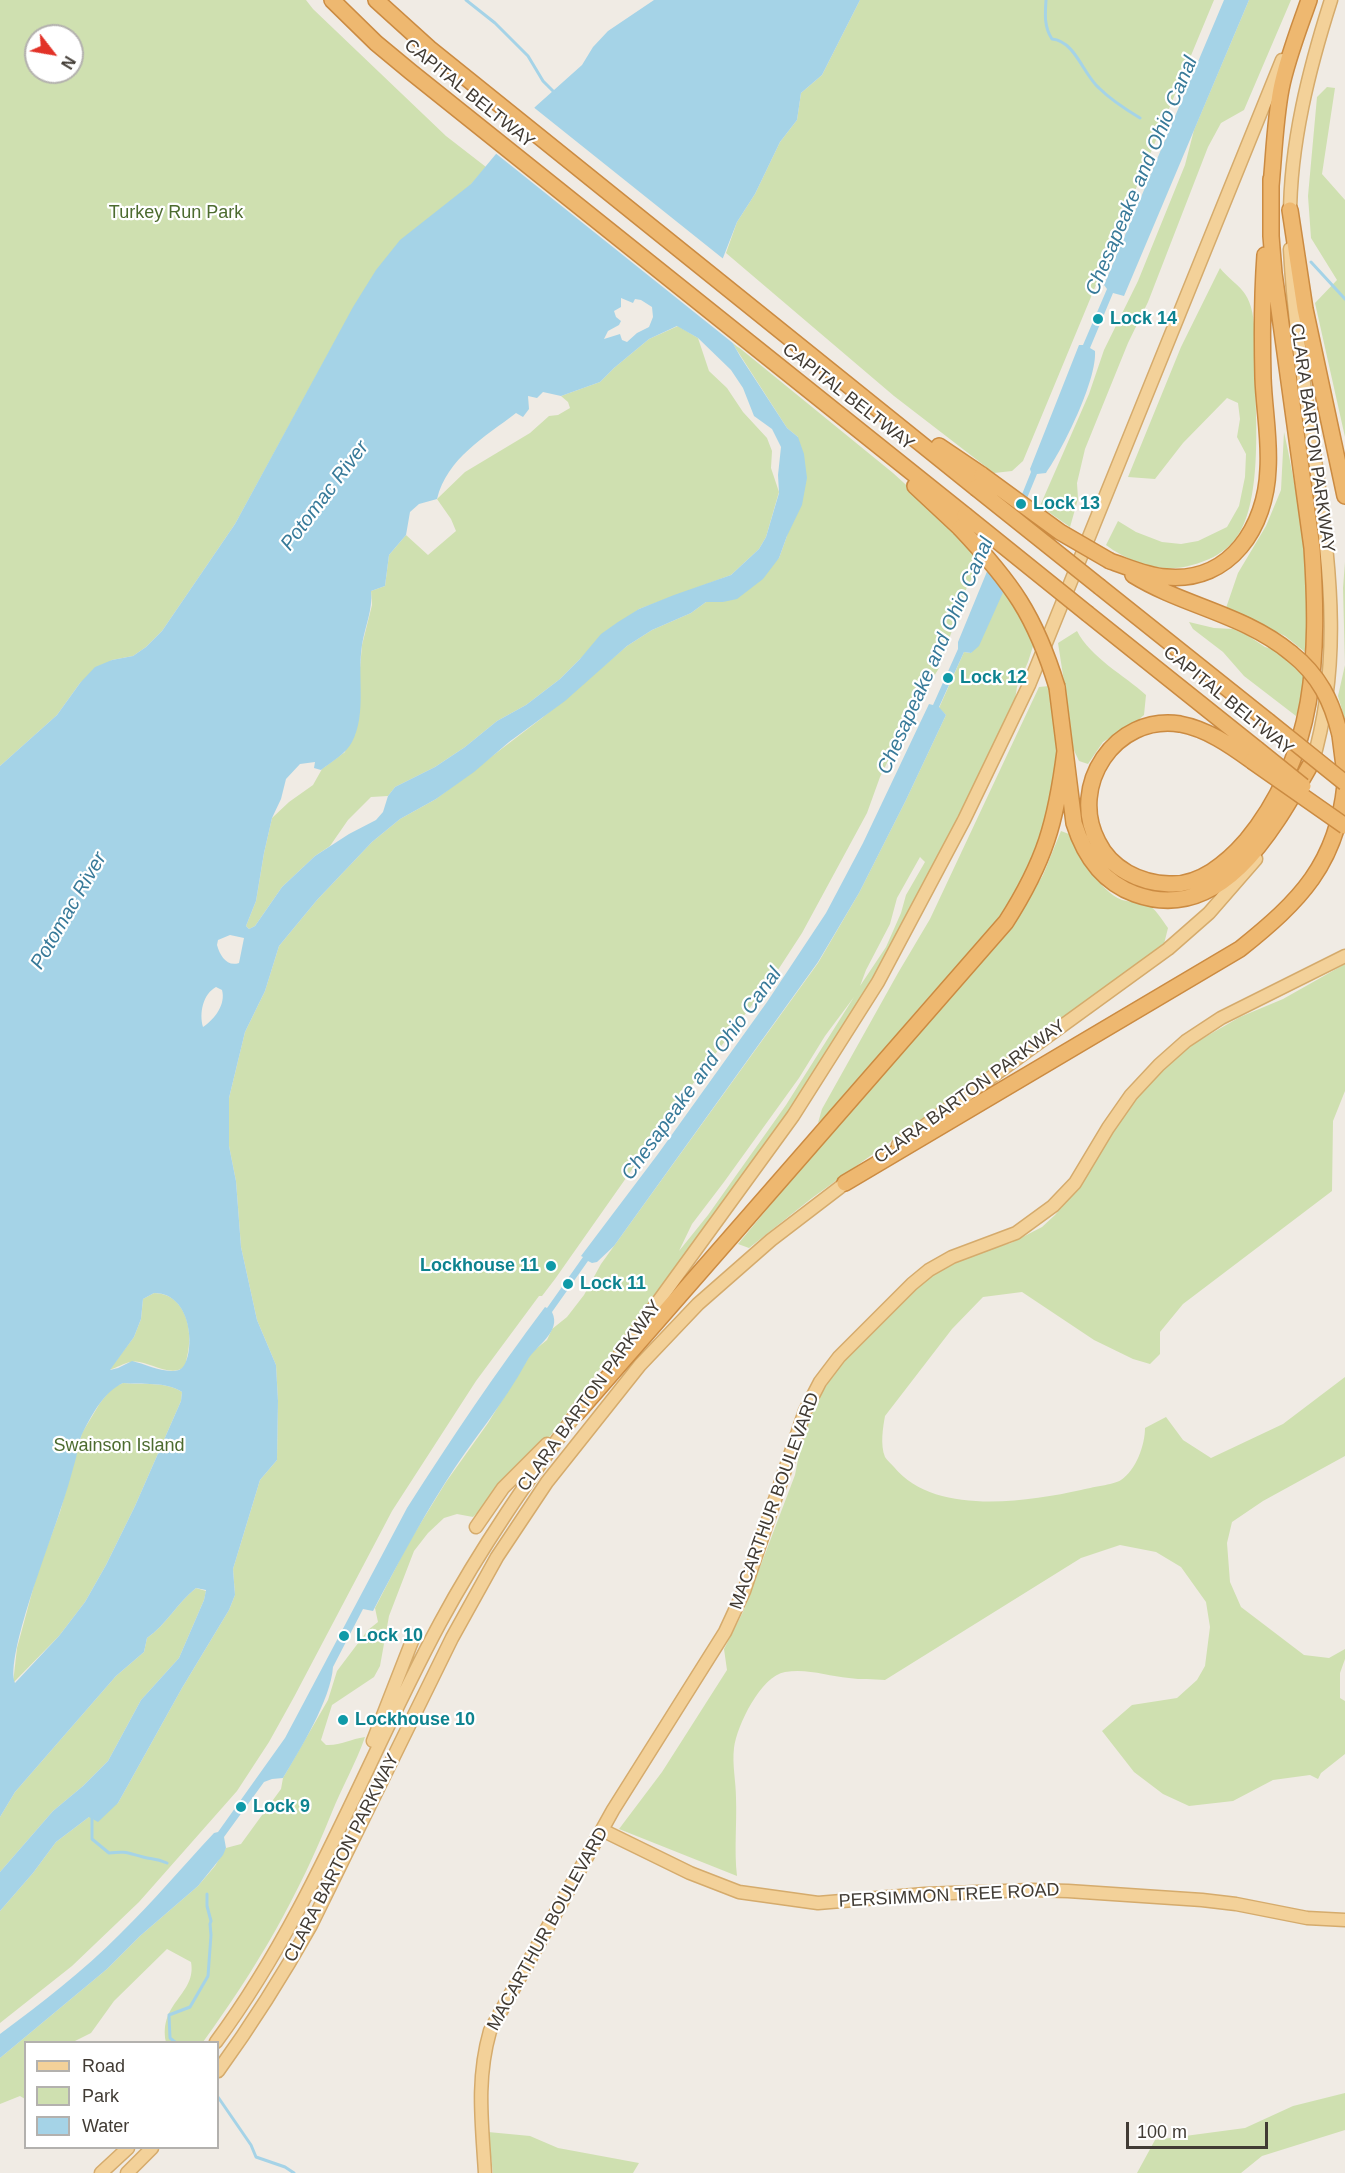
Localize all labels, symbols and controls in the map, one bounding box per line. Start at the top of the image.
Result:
north arrow [24,24,84,84]
street label: CAPITAL BELTWAY [400,35,538,153]
text: N [58,53,78,72]
water label: Chesapeake and Ohio Canal [1081,53,1203,299]
park label: Turkey Run Park [109,202,243,224]
place label: Lock 14 [1110,308,1177,330]
marker: Lock 14 [1091,312,1105,326]
street label: CLARA BARTON PARKWAY [1285,322,1339,554]
street label: CAPITAL BELTWAY [778,339,918,455]
water label: Potomac River [276,436,374,556]
place label: Lock 13 [1033,493,1100,515]
marker: Lock 13 [1014,497,1028,511]
water label: Chesapeake and Ohio Canal [873,534,999,778]
street label: CAPITAL BELTWAY [1159,642,1297,760]
place label: Lock 12 [960,667,1027,689]
marker: Lock 12 [941,671,955,685]
water label: Potomac River [26,848,112,974]
water label: Chesapeake and Ohio Canal [617,963,787,1185]
street label: CLARA BARTON PARKWAY [870,1015,1070,1169]
place label: Lockhouse 11 [420,1255,539,1277]
marker: Lockhouse 11 [544,1259,558,1273]
place label: Lock 11 [580,1273,646,1295]
marker: Lock 11 [561,1277,575,1291]
street label: CLARA BARTON PARKWAY [513,1296,667,1496]
street label: MACARTHUR BOULEVARD [726,1390,824,1612]
park label: Swainson Island [53,1435,185,1457]
place label: Lock 10 [356,1625,423,1647]
marker: Lock 10 [337,1629,351,1643]
place label: Lockhouse 10 [355,1709,475,1731]
marker: Lockhouse 10 [336,1713,350,1727]
street label: CLARA BARTON PARKWAY [280,1750,404,1966]
place label: Lock 9 [253,1796,310,1818]
marker: Lock 9 [234,1800,248,1814]
street label: MACARTHUR BOULEVARD [483,1823,613,2035]
street label: PERSIMMON TREE ROAD [838,1879,1060,1913]
legend [24,2041,219,2149]
text: Road [82,2056,125,2076]
text: Park [82,2086,119,2106]
scale bar [1129,2110,1272,2148]
text: Water [82,2116,129,2136]
text: 100 m [1137,2122,1187,2142]

